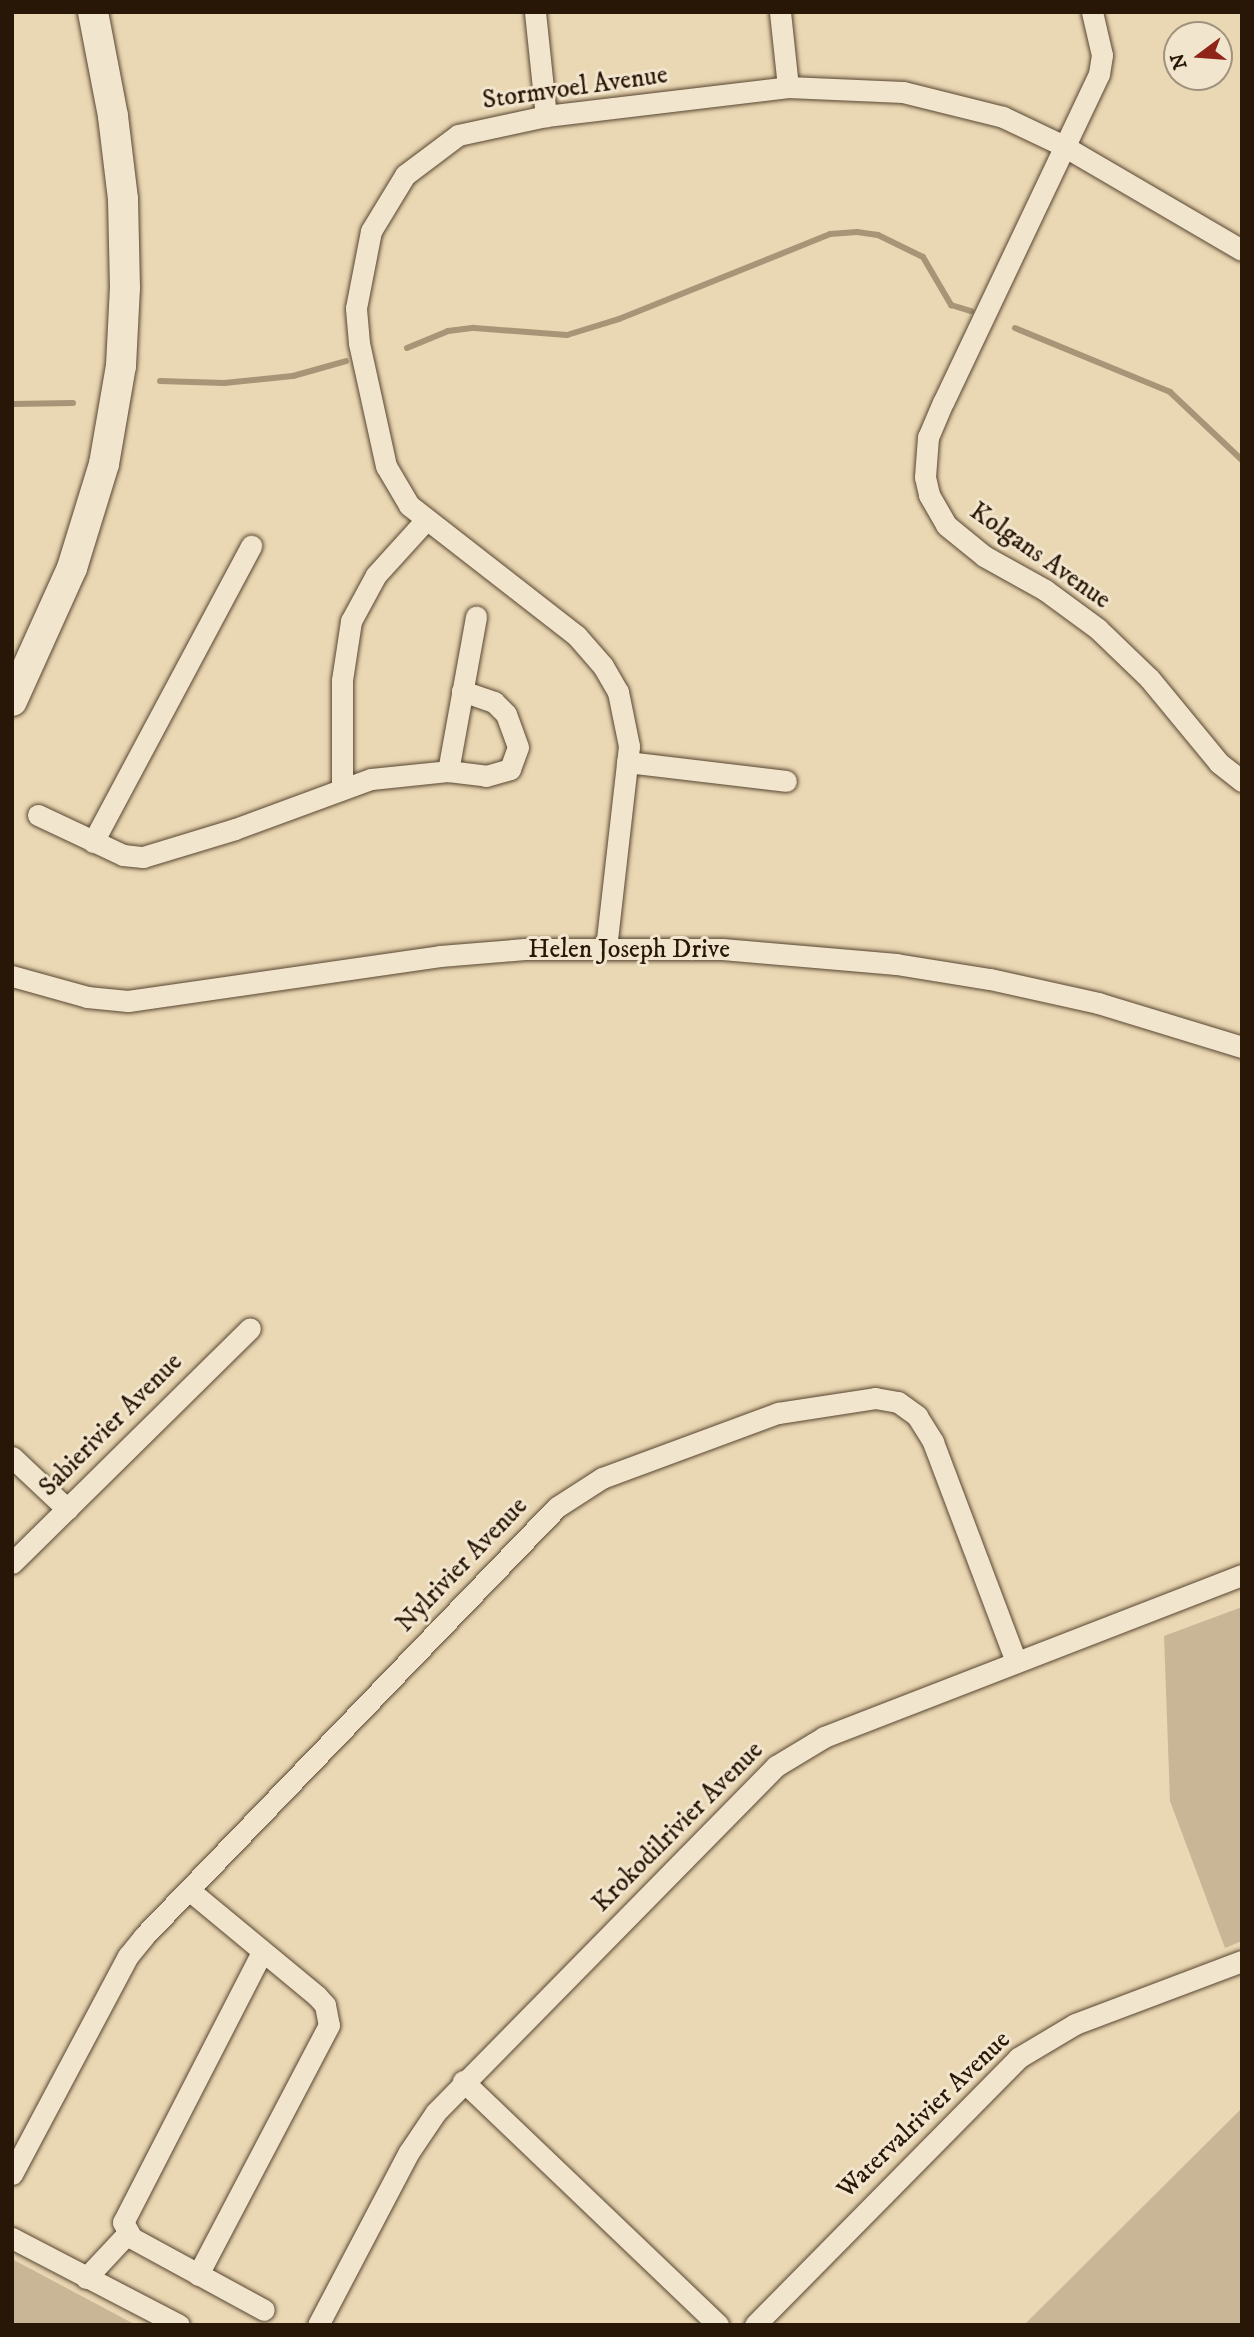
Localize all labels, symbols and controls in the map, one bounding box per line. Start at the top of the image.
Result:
north arrow [1163,21,1233,91]
text: N [1166,51,1192,72]
street label: Stormvoel Avenue [480,60,670,116]
street label: Kolgans Avenue [964,496,1116,616]
street label: Helen Joseph Drive [528,934,730,966]
street label: Sabierivier Avenue [33,1347,189,1503]
street label: Nylrivier Avenue [390,1491,534,1639]
street label: Krokodilrivier Avenue [586,1735,770,1919]
street label: Watervalrivier Avenue [831,2025,1017,2205]

